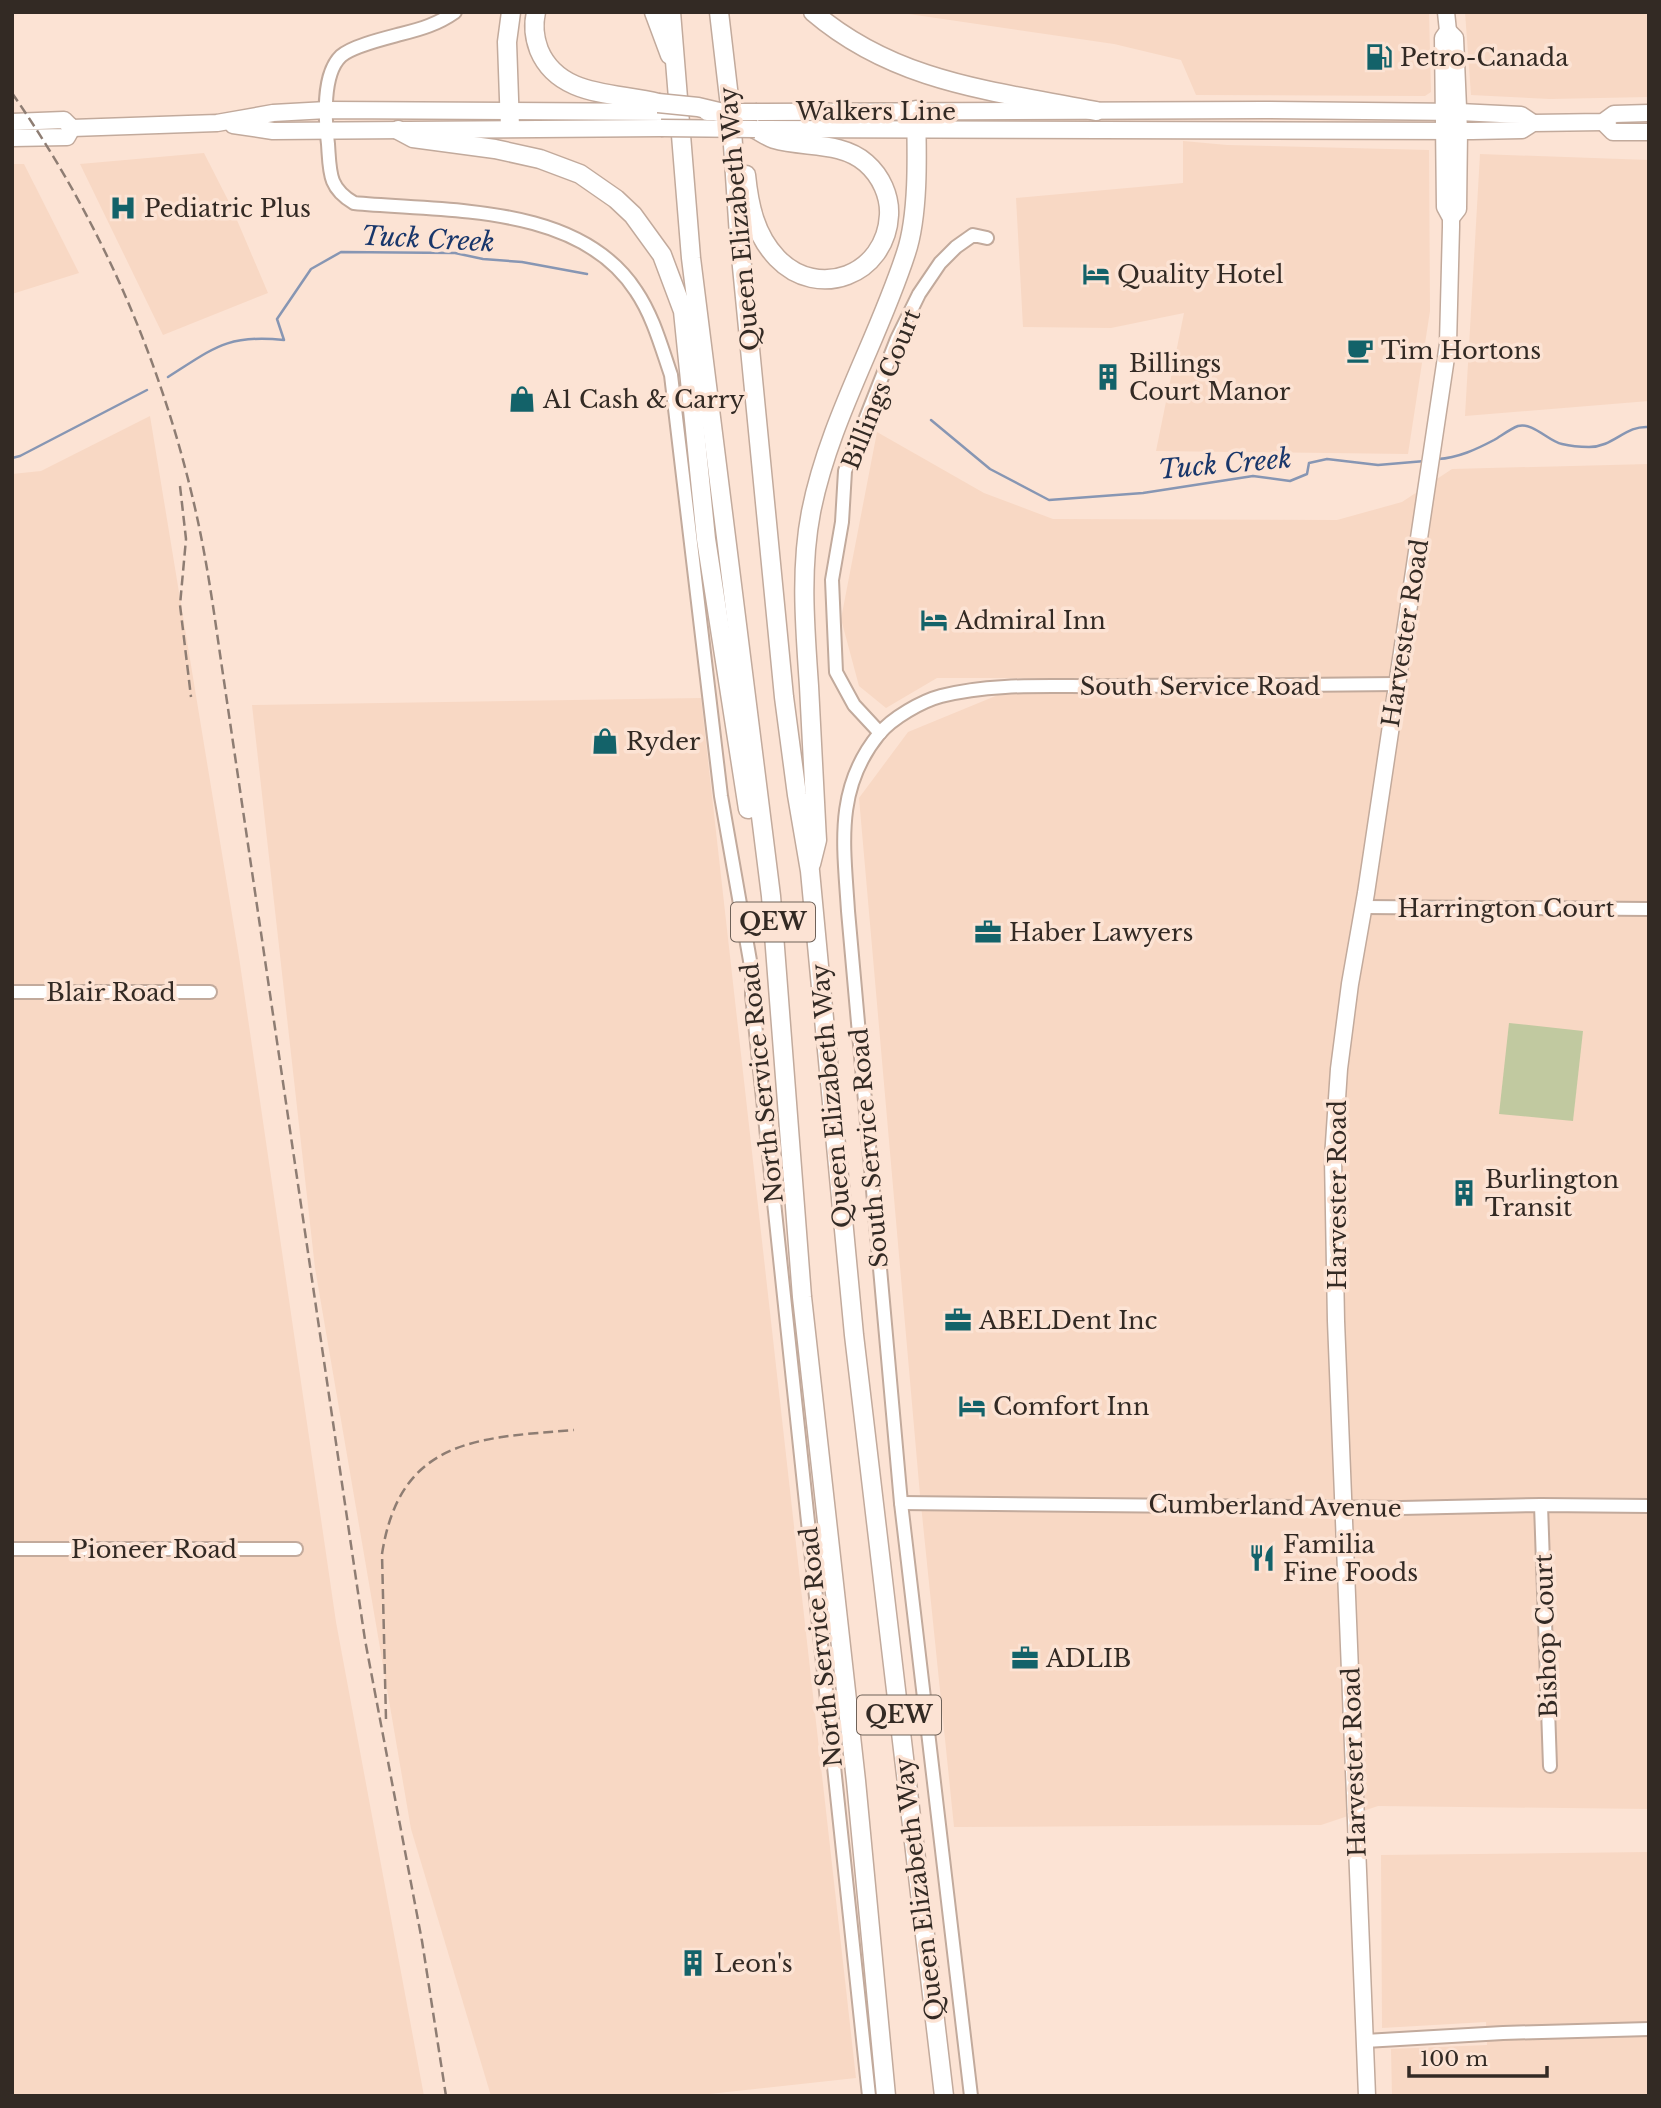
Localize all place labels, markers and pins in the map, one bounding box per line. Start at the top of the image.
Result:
fuel station icon: Petro-Canada [1364,42,1394,72]
place label: Petro-Canada [1400,43,1569,72]
hospital icon: Pediatric Plus [108,193,138,223]
place label: Pediatric Plus [144,194,311,223]
hotel icon: Quality Hotel [1081,259,1111,289]
place label: Quality Hotel [1117,260,1284,289]
cafe icon: Tim Hortons [1345,335,1375,365]
place label: Tim Hortons [1381,336,1541,365]
place label: Billings Court Manor [1129,349,1291,406]
building icon: Billings Court Manor [1093,362,1123,392]
shop icon: A1 Cash & Carry [507,384,537,414]
place label: A1 Cash & Carry [542,385,745,414]
hotel icon: Admiral Inn [919,605,949,635]
place label: Admiral Inn [954,606,1106,635]
shop icon: Ryder [590,726,620,756]
place label: Ryder [626,727,701,756]
office icon: Haber Lawyers [973,917,1003,947]
place label: Haber Lawyers [1009,918,1193,947]
place label: Burlington Transit [1485,1165,1619,1222]
building icon: Burlington Transit [1449,1178,1479,1208]
office icon: ABELDent Inc [943,1305,973,1335]
place label: ABELDent Inc [978,1306,1158,1335]
hotel icon: Comfort Inn [957,1391,987,1421]
place label: Comfort Inn [993,1392,1149,1421]
place label: Familia Fine Foods [1283,1530,1418,1587]
restaurant icon: Familia Fine Foods [1247,1543,1277,1573]
office icon: ADLIB [1010,1643,1040,1673]
place label: ADLIB [1045,1644,1131,1673]
building icon: Leon's [678,1948,708,1978]
place label: Leon's [714,1949,793,1978]

